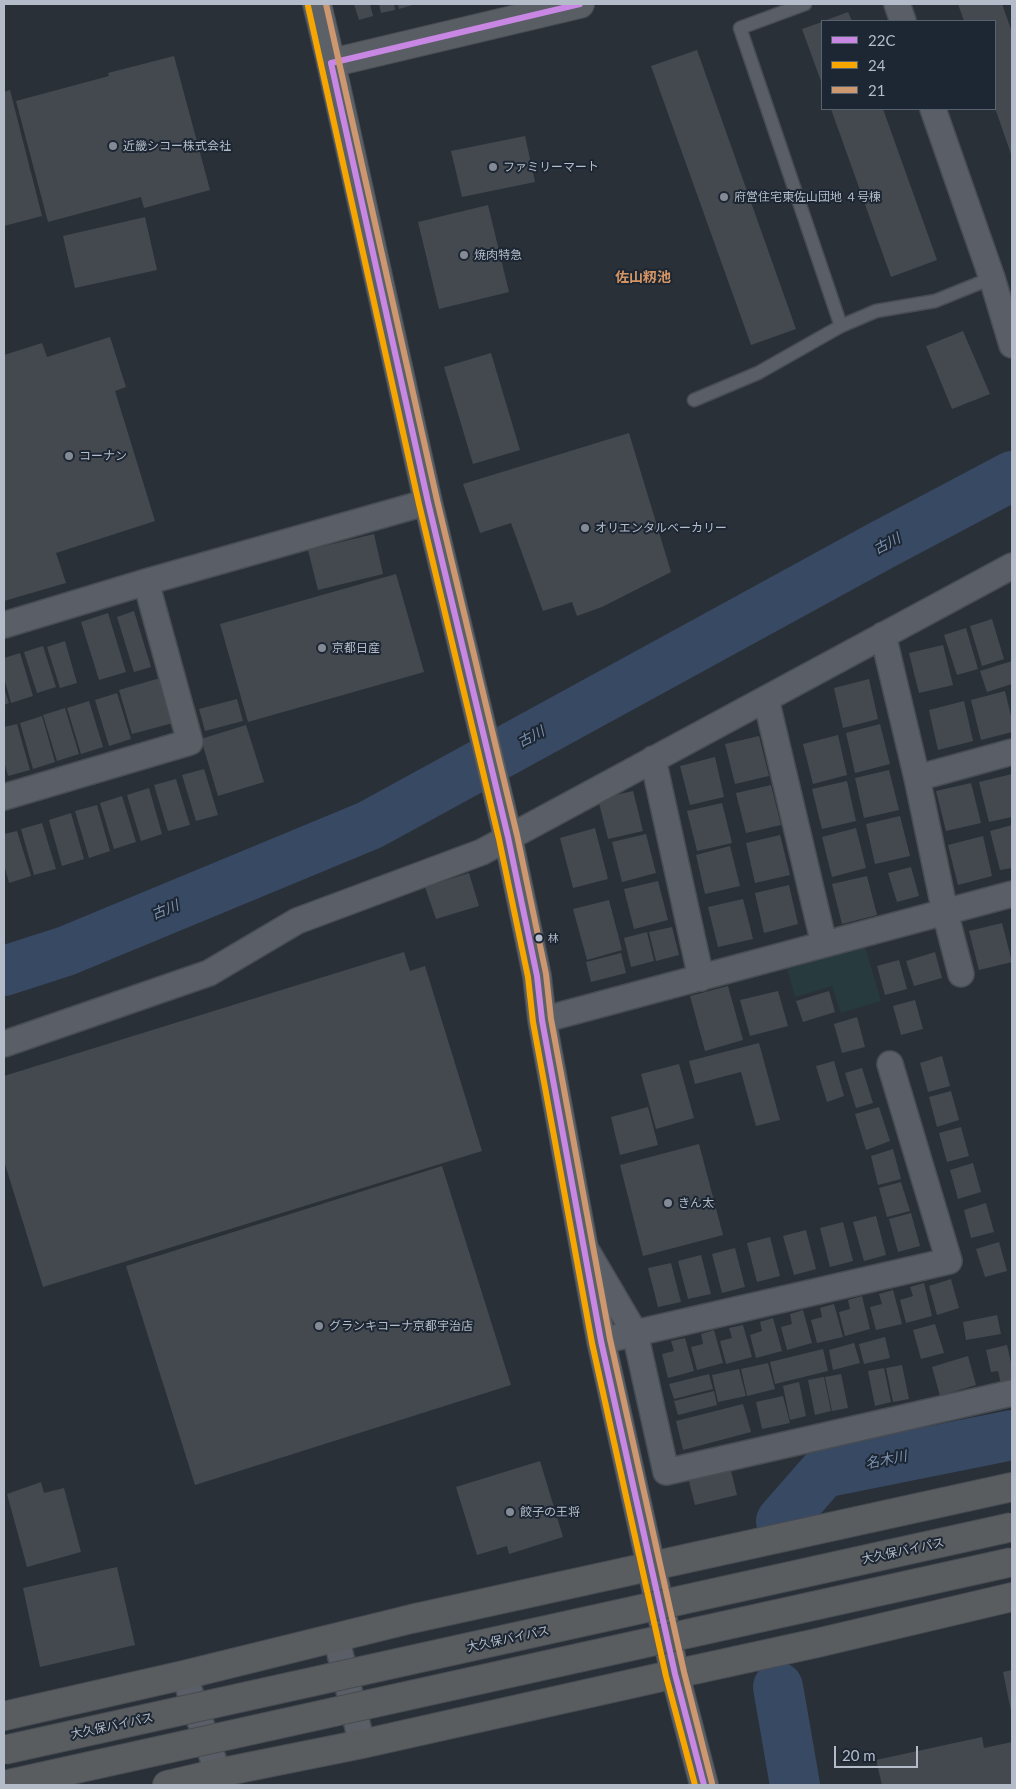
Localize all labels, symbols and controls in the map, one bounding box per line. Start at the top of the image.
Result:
legend [821,20,996,110]
text: 22C [868,31,895,49]
text: 24 [868,56,885,74]
text: 21 [868,81,885,99]
place label: 近畿シコー株式会社 [123,139,231,153]
marker: 近畿シコー株式会社 [107,140,119,152]
place label: ファミリーマート [503,160,599,174]
marker: ファミリーマート [487,161,499,173]
place label: 府営住宅東佐山団地 ４号棟 [734,190,881,204]
marker: 府営住宅東佐山団地 ４号棟 [718,191,730,203]
place label: 焼肉特急 [474,248,522,262]
marker: 焼肉特急 [458,249,470,261]
district label: 佐山籾池 [615,269,671,285]
place label: コーナン [79,449,127,463]
marker: コーナン [63,450,75,462]
place label: オリエンタルベーカリー [595,521,727,535]
marker: オリエンタルベーカリー [579,522,591,534]
water label: 古川 [871,530,903,558]
place label: 京都日産 [332,641,380,655]
marker: 京都日産 [316,642,328,654]
water label: 古川 [515,723,547,751]
water label: 古川 [149,897,181,923]
place label: 林 [548,931,559,945]
marker: 林 [534,933,544,943]
place label: きん太 [678,1196,714,1210]
marker: きん太 [662,1197,674,1209]
place label: グランキコーナ京都宇治店 [329,1319,473,1333]
marker: グランキコーナ京都宇治店 [313,1320,325,1332]
water label: 名木川 [864,1448,908,1472]
place label: 餃子の王将 [520,1505,580,1519]
marker: 餃子の王将 [504,1506,516,1518]
street label: 大久保バイパス [860,1535,946,1567]
street label: 大久保バイパス [465,1623,551,1655]
street label: 大久保バイパス [69,1710,155,1742]
scale bar [836,1736,920,1768]
text: 20 m [842,1746,876,1764]

